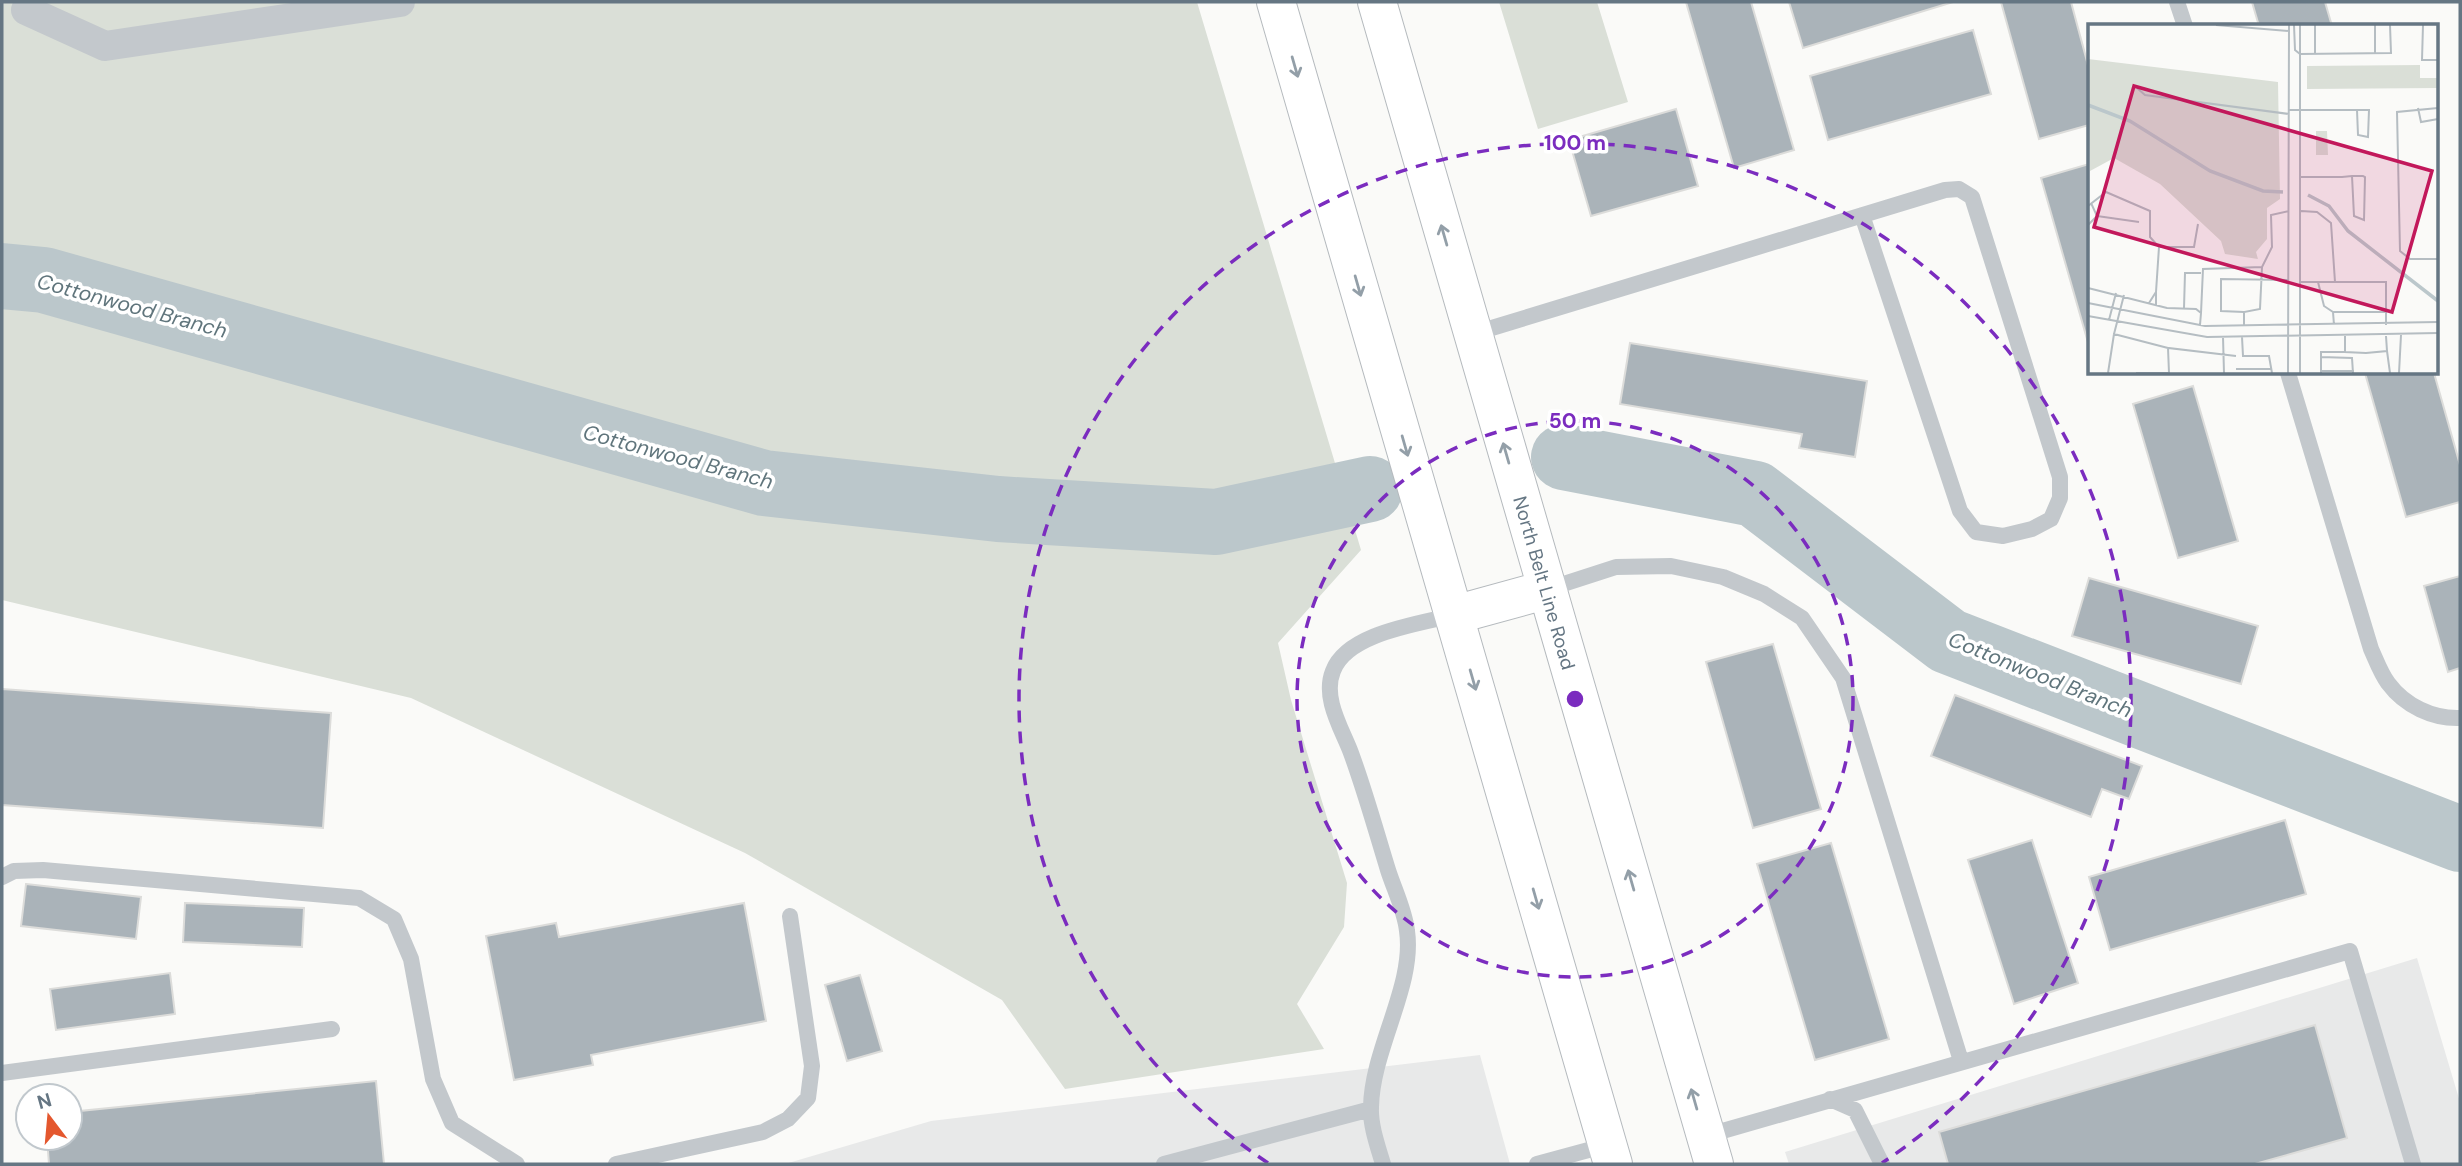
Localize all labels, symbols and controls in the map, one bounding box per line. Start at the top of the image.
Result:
inset map [2088,24,2438,374]
one-way arrow [1289,56,1302,78]
text: 100 m [1544,129,1606,157]
one-way arrow [1436,224,1449,246]
water label: Cottonwood Branch [34,267,230,345]
one-way arrow [1353,275,1366,297]
text: 50 m [1549,407,1601,435]
water label: Cottonwood Branch [580,418,776,496]
one-way arrow [1399,435,1412,457]
one-way arrow [1499,443,1512,465]
street label: North Belt Line Road [1507,493,1581,673]
water label: Cottonwood Branch [1944,625,2136,725]
one-way arrow [1467,668,1480,691]
centre of rings [1563,687,1587,711]
one-way arrow [1623,870,1636,892]
one-way arrow [1531,888,1544,910]
north arrow [14,1082,84,1152]
text: N [34,1087,55,1115]
one-way arrow [1687,1088,1700,1110]

